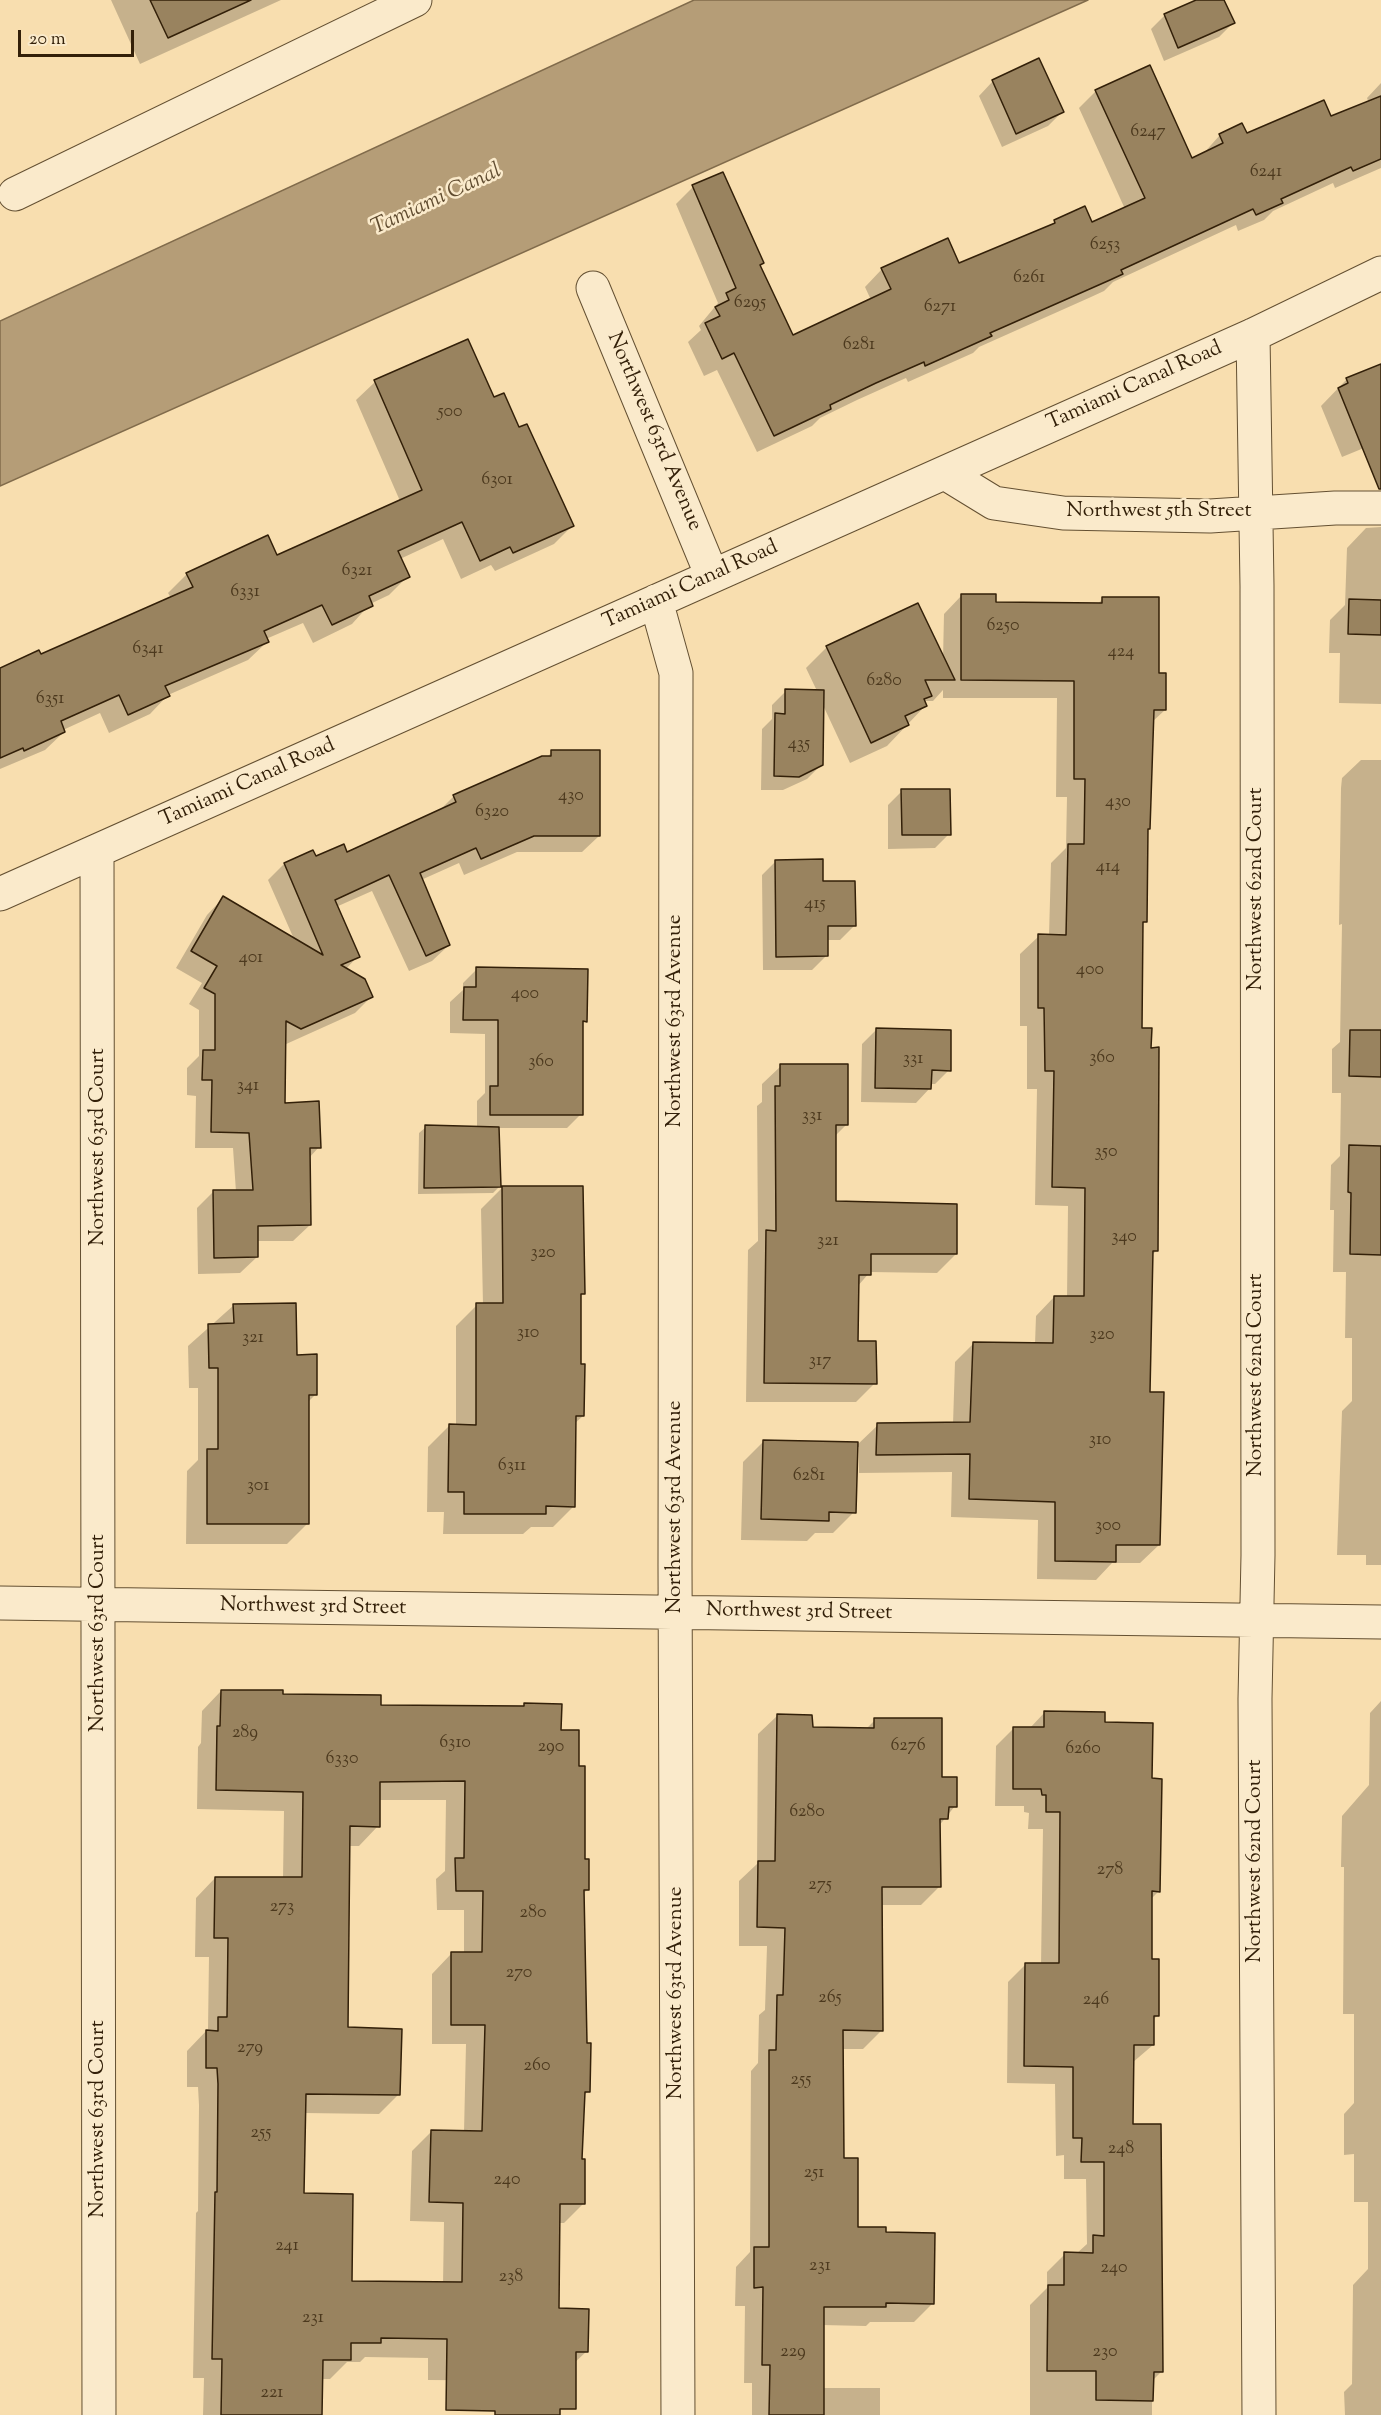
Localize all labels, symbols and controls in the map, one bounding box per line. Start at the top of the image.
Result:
scale bar [21,18,136,56]
text: 20 m [29,27,66,53]
house number: 6247 [1130,122,1166,144]
water label: Tamiami Canal [368,159,506,243]
house number: 6241 [1250,162,1282,184]
house number: 6253 [1090,235,1120,257]
house number: 6261 [1013,268,1045,290]
house number: 6295 [734,293,766,315]
house number: 6271 [924,297,956,319]
street label: Northwest 63rd Avenue [600,329,706,535]
house number: 6281 [843,335,875,357]
street label: Tamiami Canal Road [1043,337,1227,437]
house number: 500 [437,402,463,424]
house number: 6301 [481,470,513,492]
street label: Northwest 5th Street [1066,499,1252,525]
street label: Tamiami Canal Road [599,536,783,636]
house number: 6321 [342,561,372,583]
house number: 6331 [230,582,260,604]
house number: 6250 [987,616,1019,638]
house number: 6341 [132,639,164,661]
house number: 424 [1108,642,1134,664]
house number: 6280 [866,671,902,693]
house number: 6351 [36,689,64,711]
street label: Tamiami Canal Road [156,734,340,834]
house number: 435 [788,734,810,756]
house number: 430 [558,786,584,808]
street label: Northwest 62nd Court [1244,787,1270,991]
house number: 430 [1105,792,1131,814]
house number: 6320 [475,802,509,824]
house number: 414 [1096,857,1120,879]
house number: 415 [804,894,826,916]
street label: Northwest 63rd Avenue [663,914,689,1128]
house number: 401 [239,948,263,970]
house number: 400 [1076,960,1104,982]
house number: 400 [511,984,539,1006]
street label: Northwest 63rd Court [86,1048,112,1246]
house number: 360 [1089,1048,1115,1070]
house number: 331 [903,1049,923,1071]
house number: 360 [528,1052,554,1074]
house number: 341 [237,1076,259,1098]
house number: 331 [802,1106,822,1128]
house number: 350 [1095,1142,1117,1164]
house number: 340 [1111,1227,1137,1249]
house number: 321 [817,1231,839,1253]
house number: 320 [530,1243,556,1265]
street label: Northwest 62nd Court [1244,1273,1270,1477]
house number: 310 [517,1323,539,1345]
house number: 320 [1089,1325,1115,1347]
house number: 321 [242,1328,264,1350]
house number: 317 [809,1351,831,1373]
street label: Northwest 63rd Avenue [663,1400,689,1614]
house number: 310 [1089,1430,1111,1452]
house number: 6311 [498,1456,526,1478]
house number: 6281 [793,1466,825,1488]
house number: 301 [247,1476,269,1498]
house number: 300 [1095,1516,1121,1538]
street label: Northwest 63rd Court [86,1534,112,1732]
street label: Northwest 3rd Street [219,1594,407,1622]
street label: Northwest 3rd Street [705,1599,893,1627]
house number: 289 [232,1723,258,1745]
house number: 6310 [439,1733,471,1755]
house number: 6276 [890,1736,926,1758]
house number: 290 [538,1737,564,1759]
house number: 6260 [1065,1739,1101,1761]
house number: 6330 [326,1749,358,1771]
street label: Northwest 62nd Court [1243,1759,1269,1963]
house number: 6280 [789,1802,825,1824]
house number: 278 [1097,1860,1123,1882]
house number: 275 [808,1875,832,1897]
street label: Northwest 63rd Avenue [664,1886,690,2100]
house number: 273 [270,1897,294,1919]
house number: 280 [520,1903,546,1925]
house number: 270 [506,1963,532,1985]
house number: 265 [818,1988,842,2010]
house number: 246 [1083,1990,1109,2012]
street label: Northwest 63rd Court [86,2020,112,2218]
house number: 279 [237,2038,263,2060]
house number: 260 [524,2056,550,2078]
house number: 255 [791,2070,811,2092]
house number: 255 [251,2123,271,2145]
house number: 248 [1108,2139,1134,2161]
house number: 251 [804,2163,824,2185]
house number: 240 [494,2170,520,2192]
house number: 241 [275,2236,299,2258]
house number: 231 [809,2256,831,2278]
house number: 240 [1101,2258,1127,2280]
house number: 238 [499,2267,523,2289]
house number: 231 [302,2308,324,2330]
house number: 229 [780,2342,806,2364]
house number: 230 [1092,2342,1118,2364]
house number: 221 [261,2383,283,2405]

